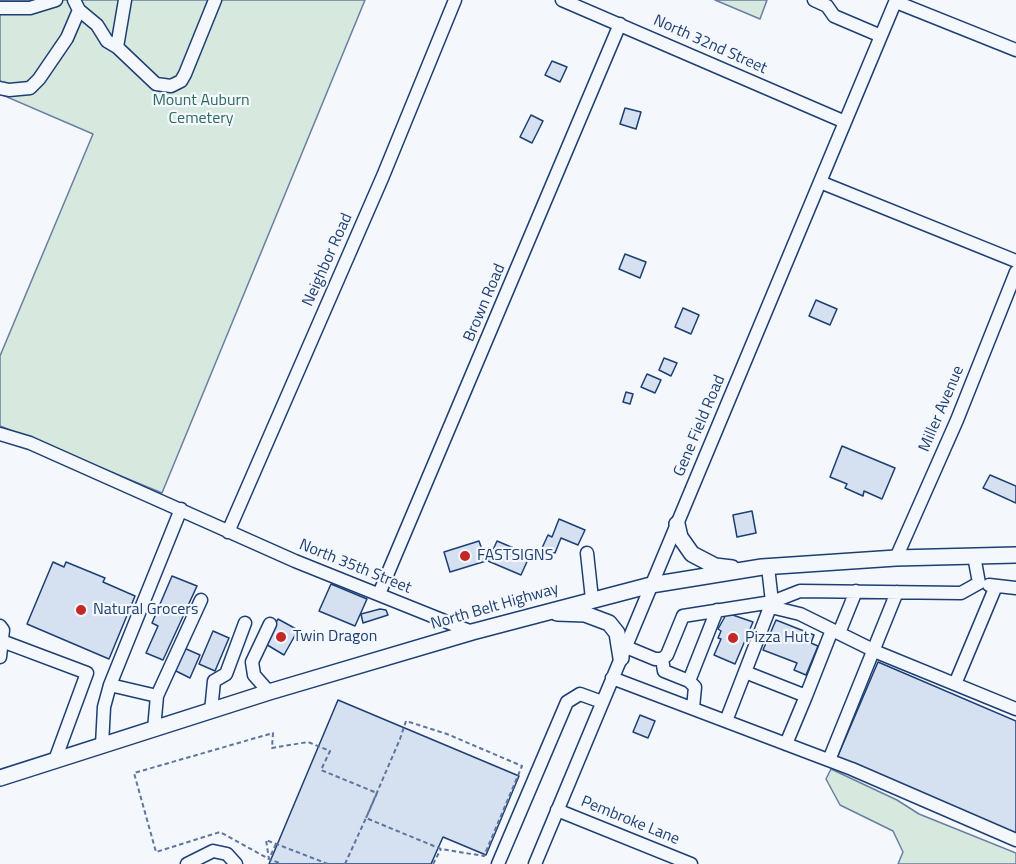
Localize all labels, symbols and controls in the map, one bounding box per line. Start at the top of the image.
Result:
street label: North 32nd Street [650,11,770,79]
park label: Mount Auburn Cemetery [152,91,250,129]
street label: Neighbor Road [299,211,357,309]
street label: Brown Road [460,261,510,345]
street label: Miller Avenue [915,363,969,455]
street label: Gene Field Road [670,372,730,480]
street label: North 35th Street [296,536,414,598]
place label: FASTSIGNS [477,546,553,566]
marker: FASTSIGNS [458,549,472,563]
street label: North Belt Highway [429,580,561,634]
place label: Natural Grocers [93,600,198,620]
marker: Natural Grocers [74,603,88,617]
place label: Twin Dragon [293,627,377,647]
place label: Pizza Hut [745,628,809,648]
marker: Twin Dragon [274,630,288,644]
marker: Pizza Hut [726,631,740,645]
street label: Pembroke Lane [578,793,682,849]

